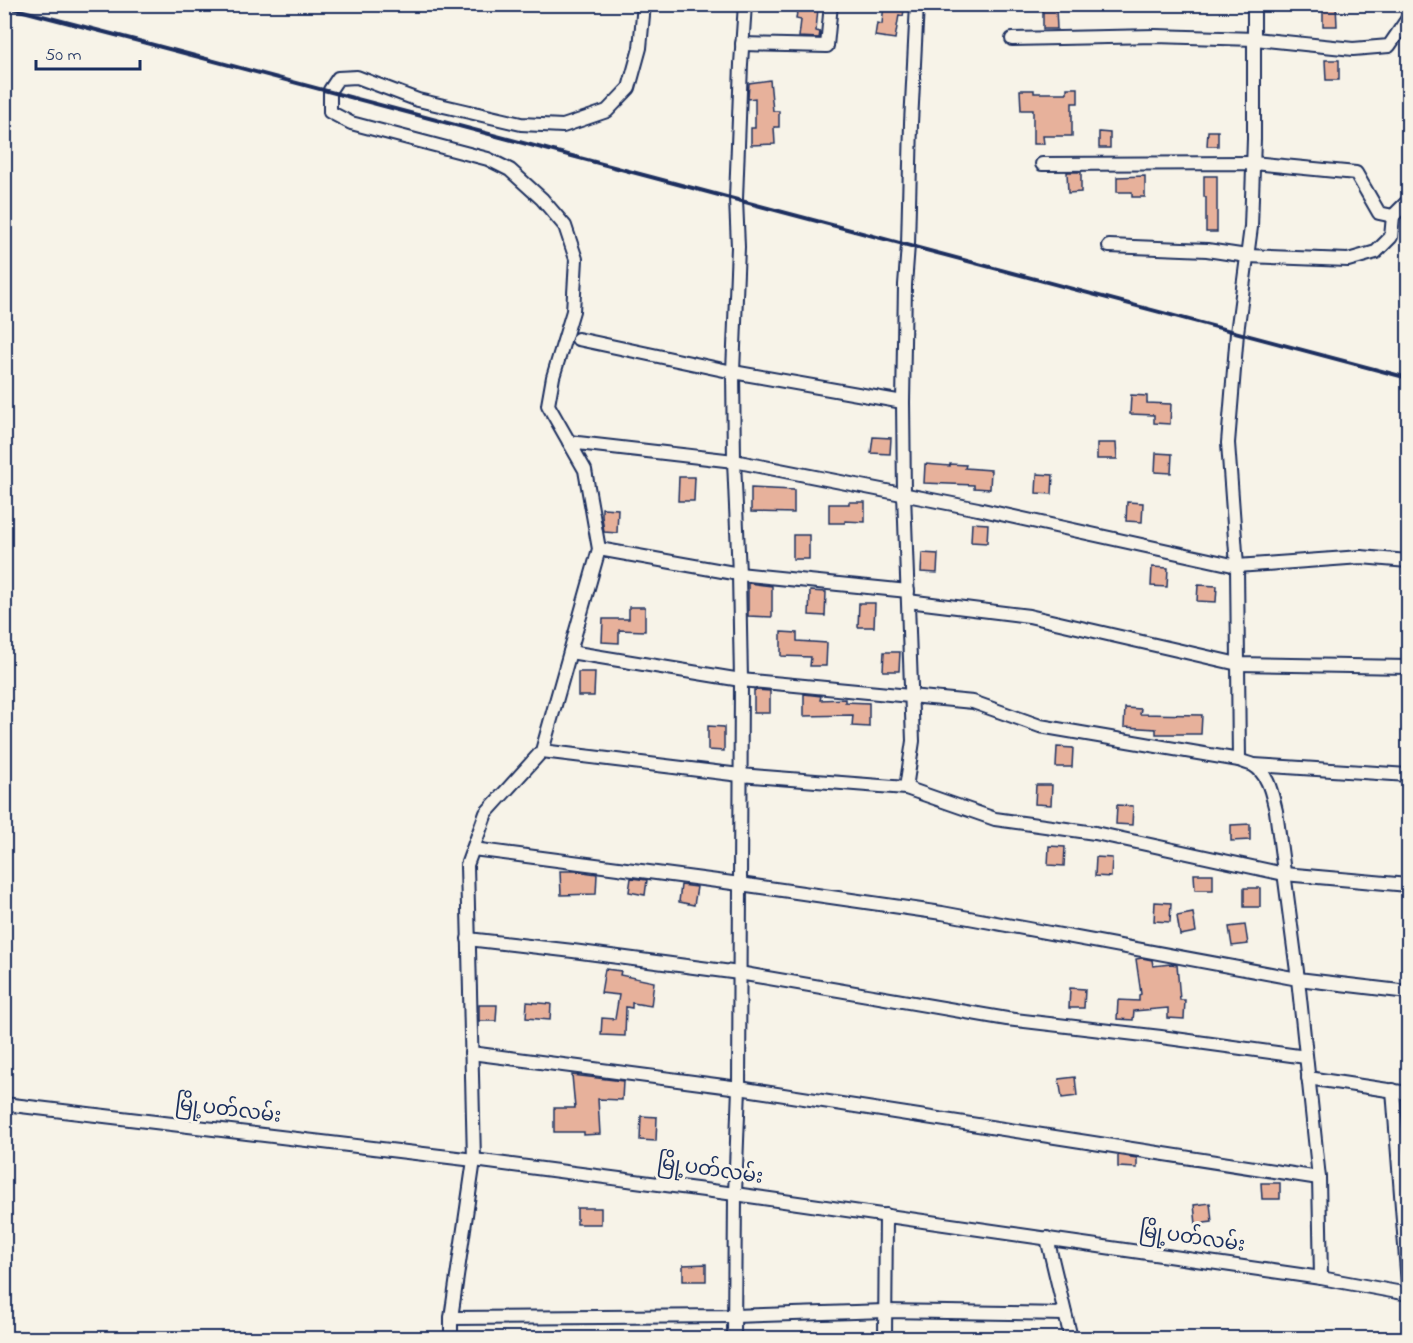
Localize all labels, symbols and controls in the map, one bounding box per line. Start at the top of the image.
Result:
scale bar [36,33,140,71]
text: 50 m [45,43,82,69]
street label: မြို့ပတ်လမ်း [173,1088,283,1132]
street label: မြို့ပတ်လမ်း [655,1147,765,1193]
street label: မြို့ပတ်လမ်း [1137,1215,1247,1261]

